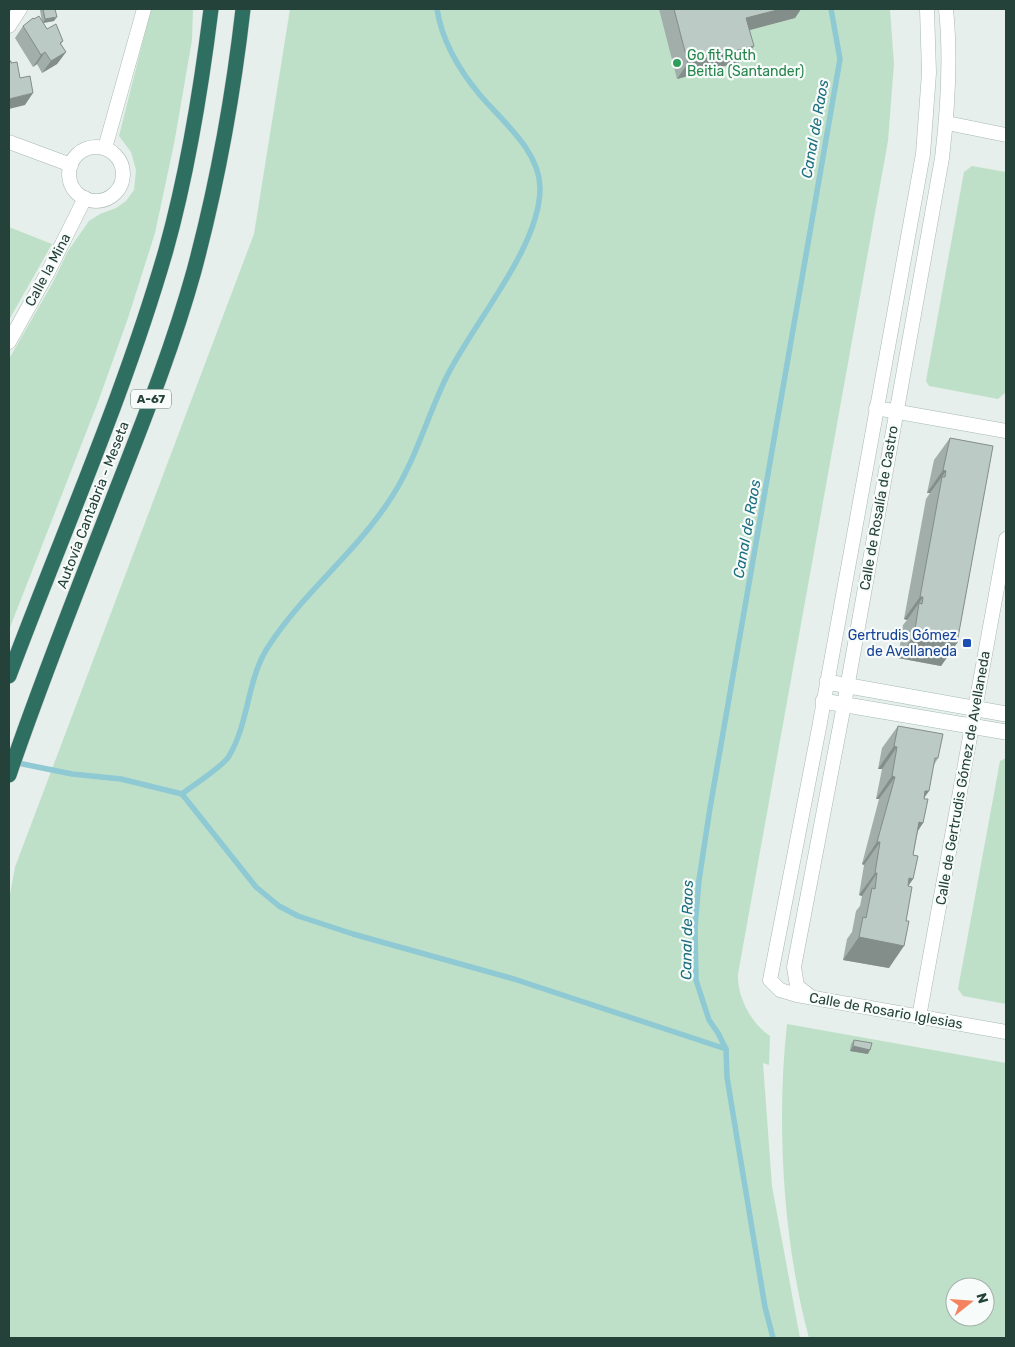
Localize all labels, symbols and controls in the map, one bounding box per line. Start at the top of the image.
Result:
place label: Go fit Ruth Beitia (Santander) [687,47,804,80]
marker: Go fit Ruth Beitia (Santander) [671,57,683,69]
water label: Canal de Raos [797,78,833,180]
street label: Calle la Mina [22,231,74,309]
road number: A-67 [131,389,171,408]
street label: Autovía Cantabria - Meseta [53,419,133,591]
street label: Calle de Rosalía de Castro [856,424,902,592]
water label: Canal de Raos [729,478,765,580]
place label: Gertrudis Gómez de Avellaneda [848,627,957,660]
marker: Gertrudis Gómez de Avellaneda [961,637,973,649]
street label: Calle de Gertrudis Gómez de Avellaneda [932,650,994,906]
water label: Canal de Raos [677,880,697,980]
street label: Calle de Rosario Iglesias [808,989,964,1033]
north arrow [945,1277,995,1327]
text: N [972,1291,992,1306]

